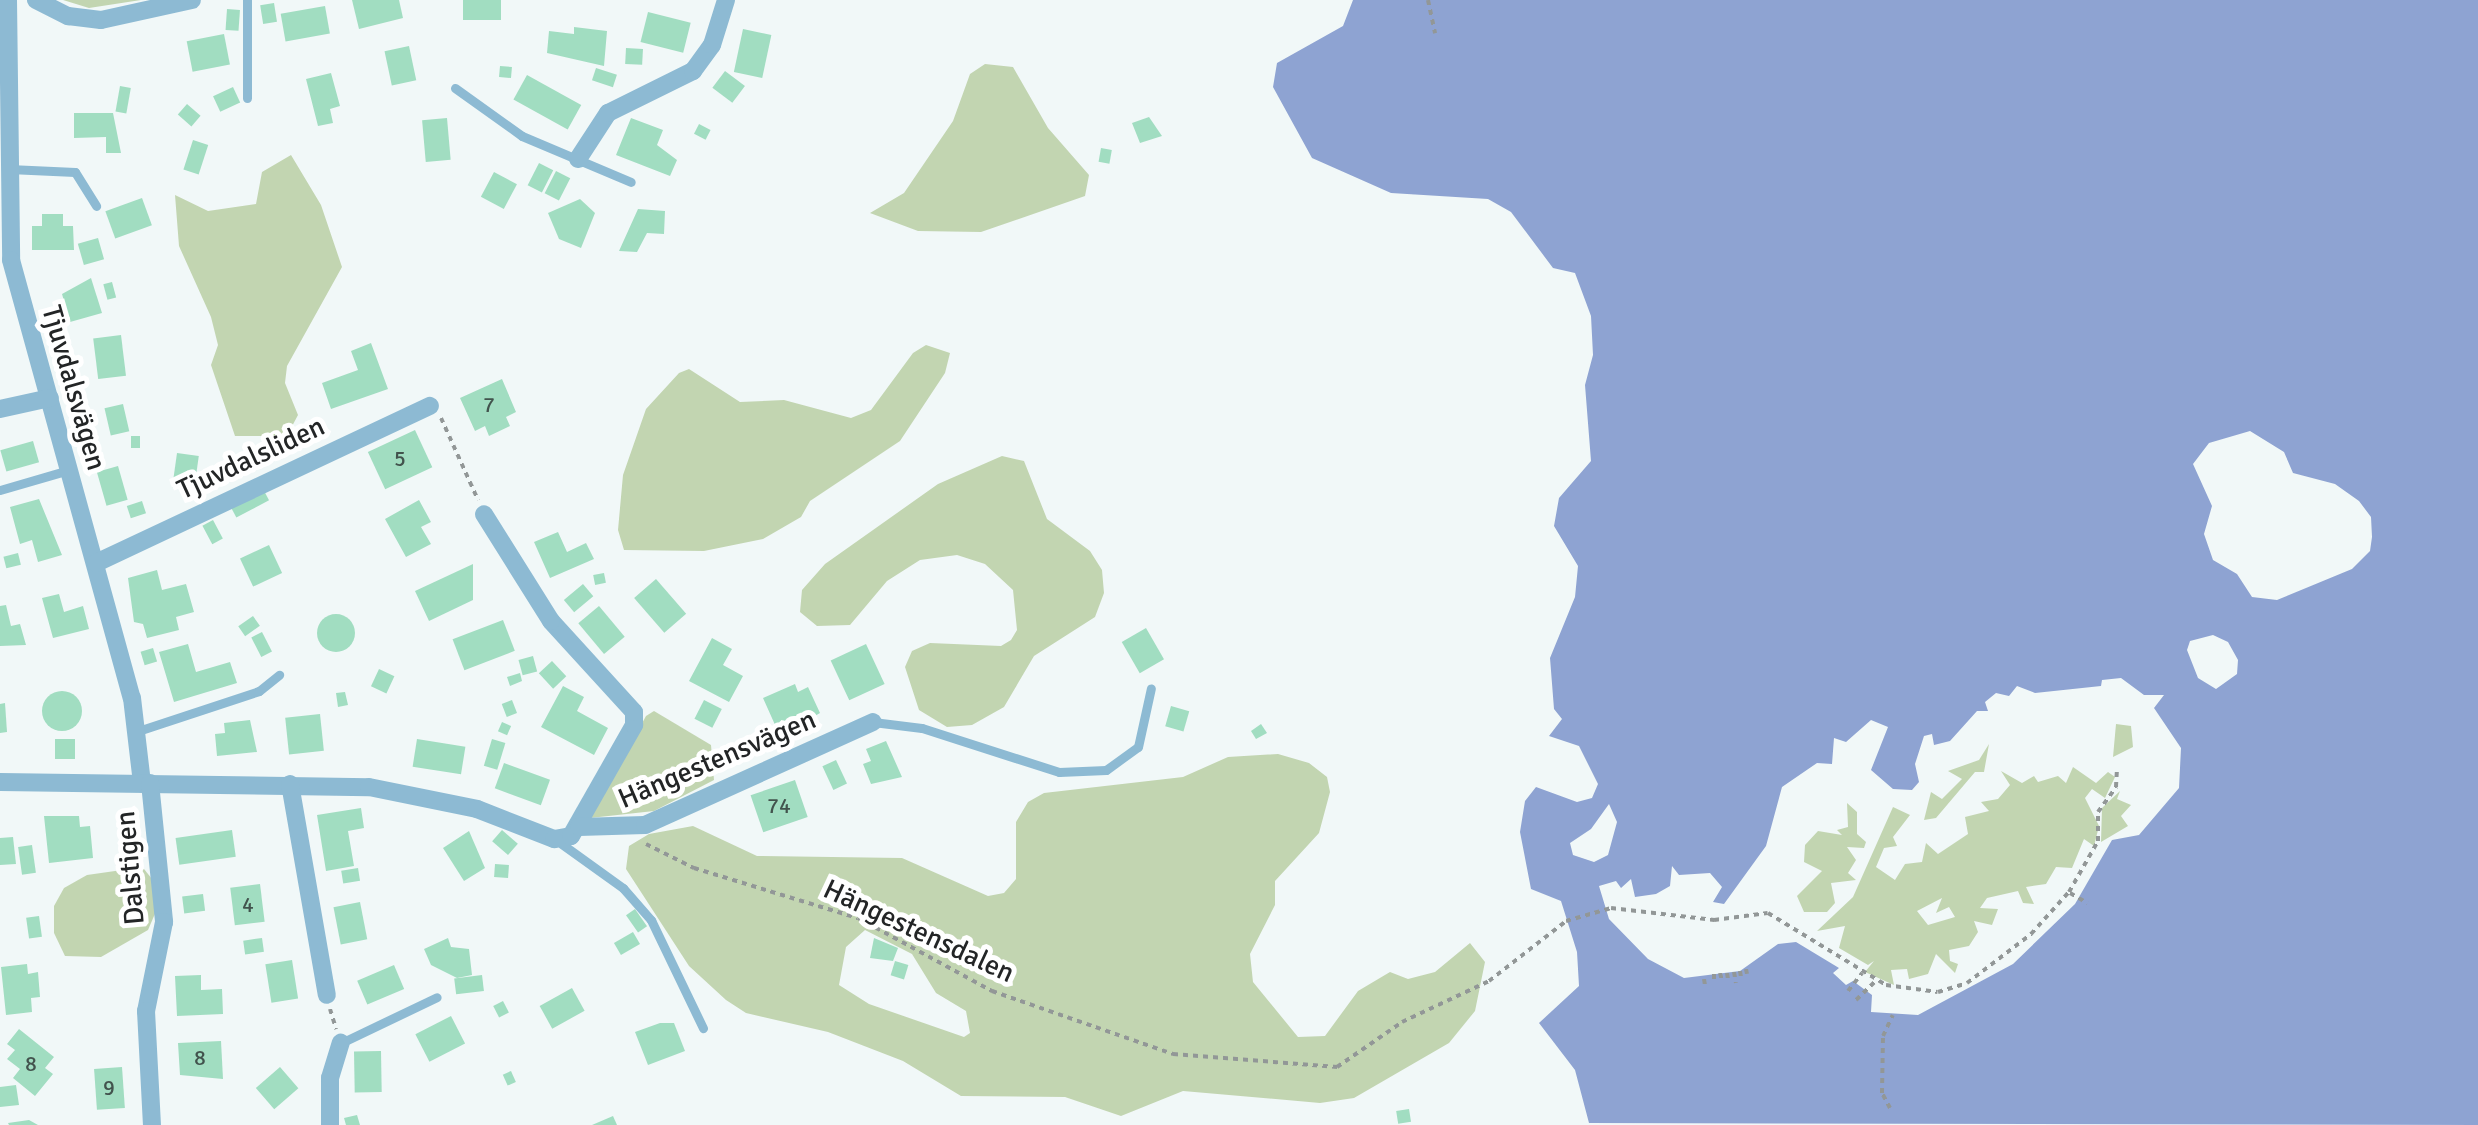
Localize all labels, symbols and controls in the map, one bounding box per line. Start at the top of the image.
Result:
street label: Tjuvdalsvägen [34,302,114,474]
house number: 7 [483,392,495,418]
street label: Tjuvdalsliden [172,409,330,507]
house number: 5 [394,446,406,472]
street label: Hängestensvägen [613,702,821,816]
house number: 74 [767,793,791,819]
street label: Dalstigen [108,810,152,926]
street label: Hängestensdalen [818,872,1020,990]
house number: 4 [242,892,254,918]
house number: 8 [194,1045,206,1071]
house number: 8 [25,1051,37,1077]
house number: 9 [103,1075,115,1101]

